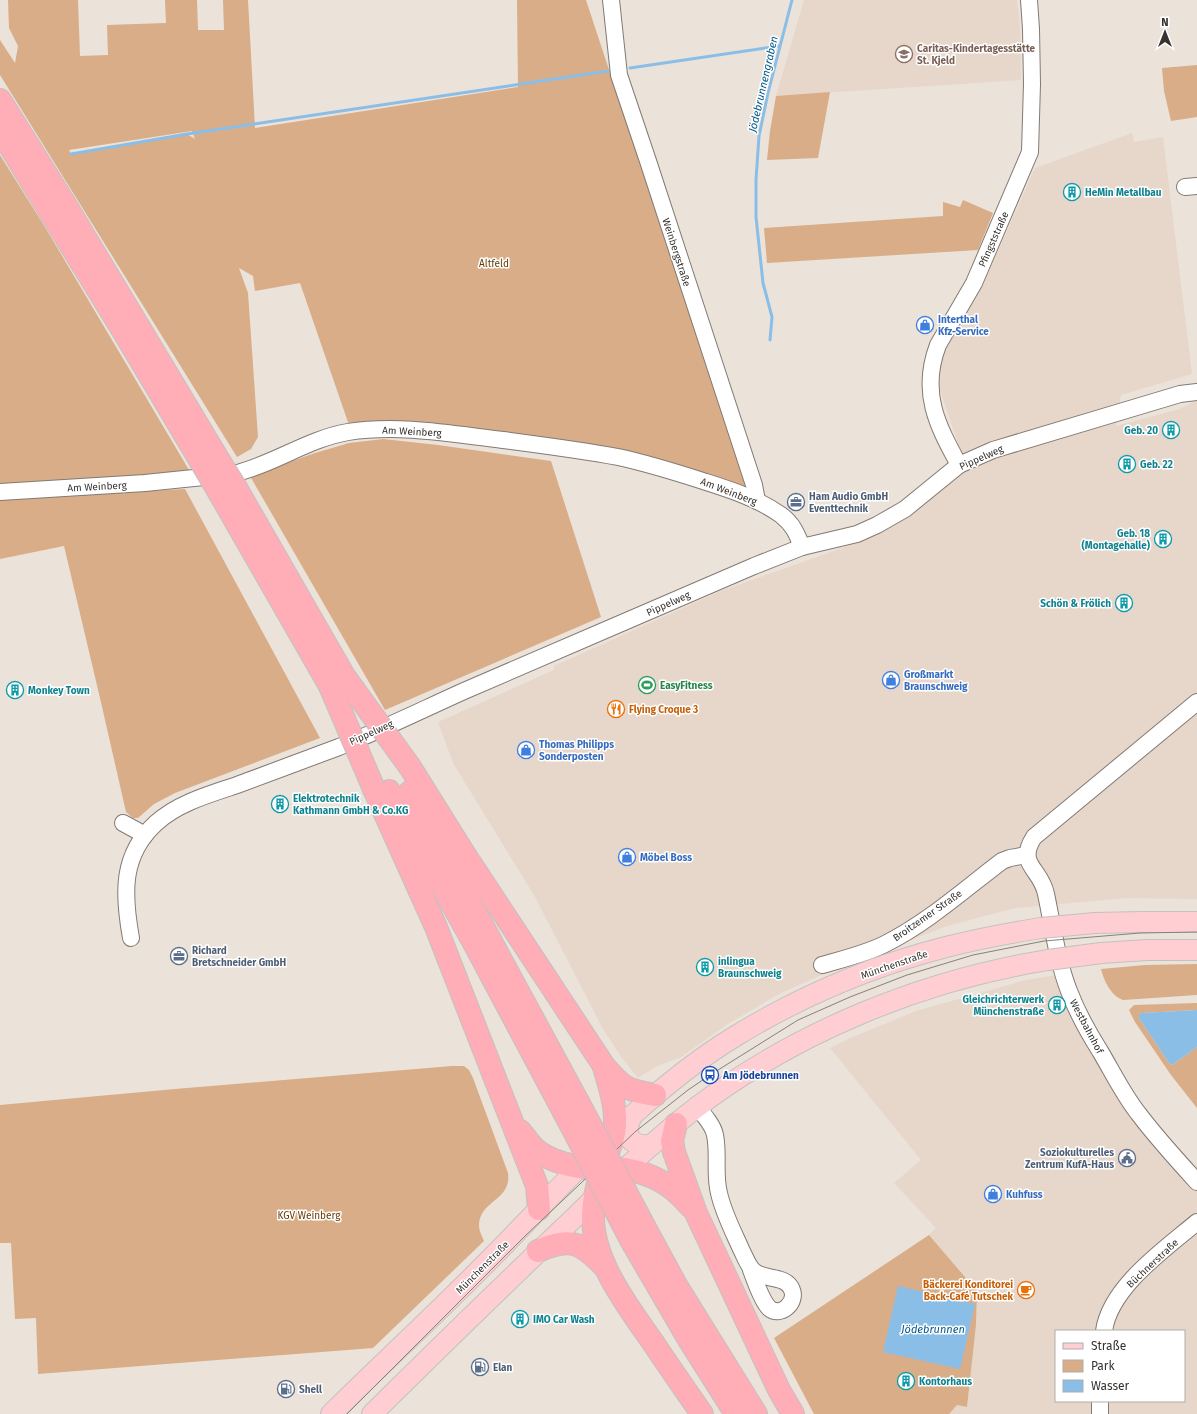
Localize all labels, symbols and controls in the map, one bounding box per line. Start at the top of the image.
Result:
north arrow [1145,12,1185,52]
text: N [1161,16,1169,29]
water label: Jödebrunnengraben [746,35,781,135]
place label: Caritas-Kindertagesstätte St. Kjeld [917,43,1036,67]
school or university icon: Caritas-Kindertagesstätte St. Kjeld [894,44,914,64]
building icon: HeMin Metallbau [1062,182,1082,202]
place label: HeMin Metallbau [1085,187,1162,199]
street label: Pfingststraße [976,210,1011,269]
street label: Weinbergstraße [659,217,693,288]
park label: Altfeld [479,258,509,270]
place label: Interthal Kfz-Service [938,314,989,338]
shop icon: Interthal Kfz-Service [915,315,935,335]
building icon: Geb. 20 [1161,420,1181,440]
street label: Am Weinberg [382,424,443,440]
place label: Geb. 20 [1124,425,1158,437]
street label: Pippelweg [958,443,1006,473]
building icon: Geb. 22 [1117,454,1137,474]
place label: Geb. 22 [1140,459,1173,471]
street label: Am Weinberg [699,476,759,508]
street label: Am Weinberg [67,479,128,495]
place label: Ham Audio GmbH Eventtechnik [809,491,888,515]
office icon: Ham Audio GmbH Eventtechnik [786,492,806,512]
place label: Geb. 18 (Montagehalle) [1082,528,1151,552]
building icon: Geb. 18 (Montagehalle) [1153,529,1173,549]
street label: Pippelweg [645,589,693,619]
building icon: Schön & Frölich [1114,593,1134,613]
place label: Schön & Frölich [1040,598,1111,610]
place label: Großmarkt Braunschweig [904,669,968,693]
shop icon: Großmarkt Braunschweig [881,670,901,690]
sports icon: EasyFitness [637,675,657,695]
building icon: Monkey Town [5,680,25,700]
place label: EasyFitness [660,680,713,692]
place label: Monkey Town [28,685,90,697]
restaurant icon: Flying Croque 3 [606,699,626,719]
place label: Flying Croque 3 [629,704,698,716]
street label: Pippelweg [348,718,396,748]
place label: Thomas Philipps Sonderposten [539,739,614,763]
shop icon: Thomas Philipps Sonderposten [516,740,536,760]
place label: Elektrotechnik Kathmann GmbH & Co.KG [293,793,408,817]
building icon: Elektrotechnik Kathmann GmbH & Co.KG [270,794,290,814]
shop icon: Möbel Boss [617,847,637,867]
place label: Möbel Boss [640,852,692,864]
street label: Broitzemer Straße [891,888,964,944]
place label: Richard Bretschneider GmbH [192,945,287,969]
office icon: Richard Bretschneider GmbH [169,946,189,966]
street label: Münchenstraße [859,948,929,982]
place label: inlingua Braunschweig [718,956,782,980]
building icon: inlingua Braunschweig [695,957,715,977]
place label: Gleichrichterwerk Münchenstraße [963,994,1044,1018]
building icon: Gleichrichterwerk Münchenstraße [1047,995,1067,1015]
street label: Westbahnhof [1067,997,1106,1056]
bus stop icon: Am Jödebrunnen [700,1065,720,1085]
place label: Am Jödebrunnen [722,1070,799,1082]
place label: Soziokulturelles Zentrum KufA-Haus [1025,1147,1114,1171]
public building icon: Soziokulturelles Zentrum KufA-Haus [1117,1148,1137,1168]
shop icon: Kuhfuss [983,1184,1003,1204]
place label: Kuhfuss [1006,1189,1043,1201]
park label: KGV Weinberg [278,1210,341,1222]
street label: Büchnerstraße [1124,1237,1181,1291]
street label: Münchenstraße [454,1239,512,1297]
place label: Bäckerei Konditorei Back-Café Tutschek [923,1279,1013,1303]
cafe icon: Bäckerei Konditorei Back-Café Tutschek [1016,1280,1036,1300]
building icon: IMO Car Wash [510,1309,530,1329]
place label: IMO Car Wash [533,1314,595,1326]
water label: Jödebrunnen [900,1323,965,1336]
legend [1055,1330,1185,1402]
text: Straße [1091,1339,1126,1353]
fuel station icon: Elan [470,1357,490,1377]
text: Park [1091,1359,1115,1373]
place label: Elan [493,1362,513,1374]
building icon: Kontorhaus [896,1371,916,1391]
place label: Kontorhaus [919,1376,972,1388]
fuel station icon: Shell [276,1379,296,1399]
text: Wasser [1091,1379,1130,1393]
place label: Shell [299,1384,322,1396]

